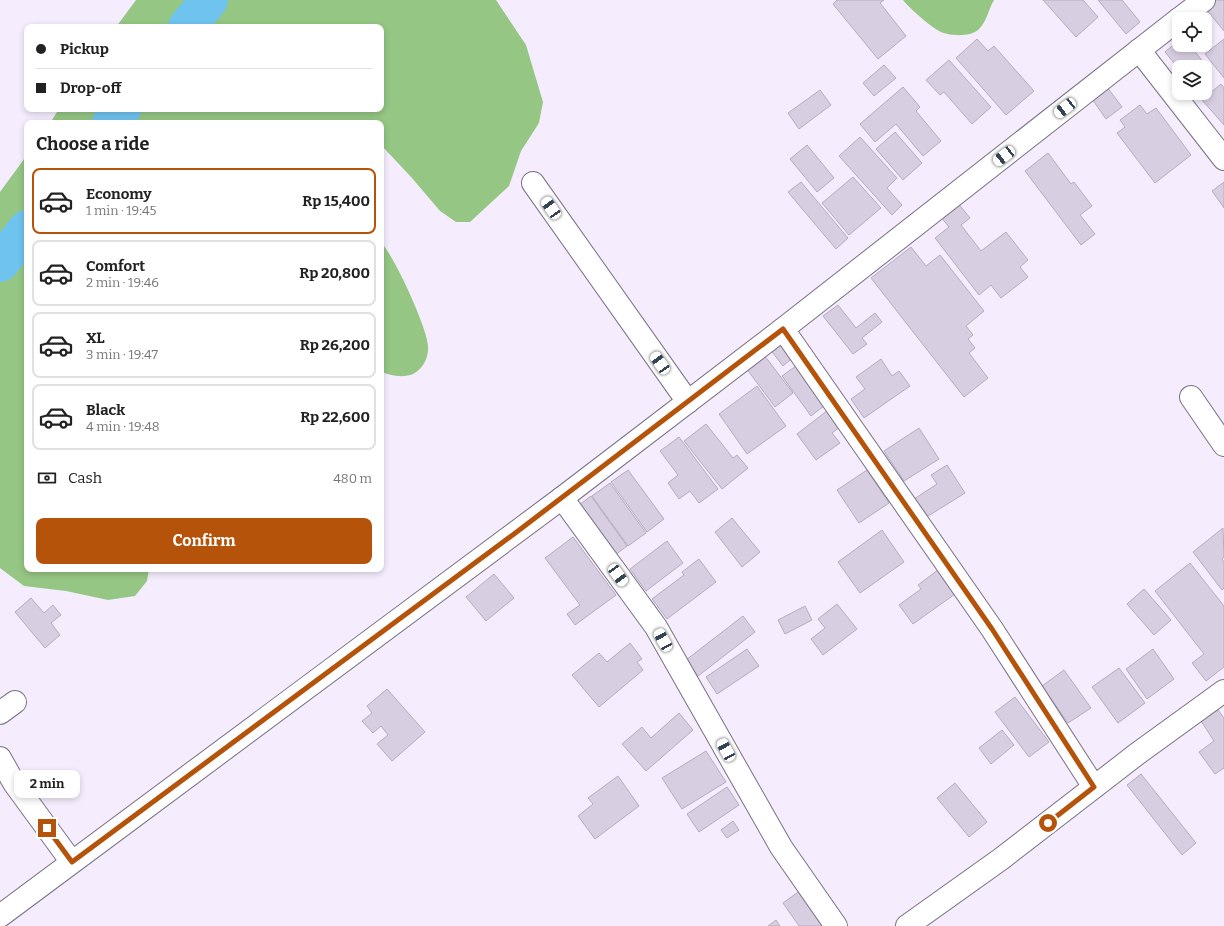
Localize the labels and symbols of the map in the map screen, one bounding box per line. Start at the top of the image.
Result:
car [1052,96,1078,120]
car [991,144,1017,168]
car [539,195,563,221]
car [648,350,672,376]
car [606,562,630,588]
car [652,627,674,653]
car [715,737,737,763]
callout: 2 min [14,770,80,798]
route start [1039,814,1057,832]
route end [38,819,56,837]

